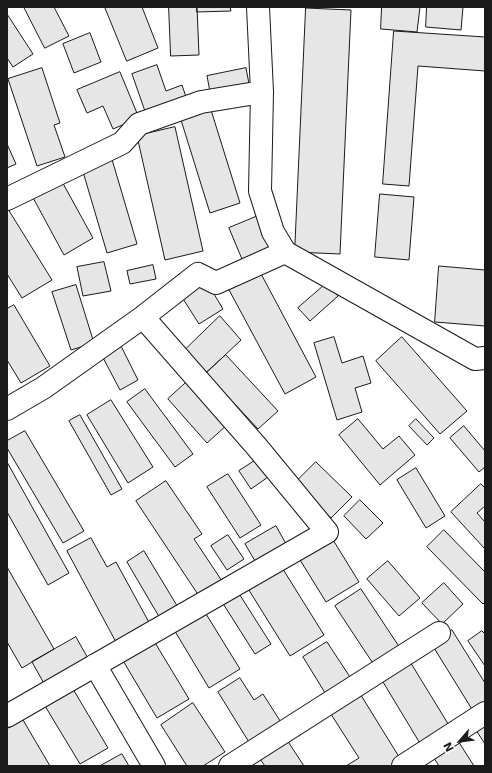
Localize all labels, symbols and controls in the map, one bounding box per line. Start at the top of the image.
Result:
north arrow [440,721,480,761]
text: N [441,740,457,754]

